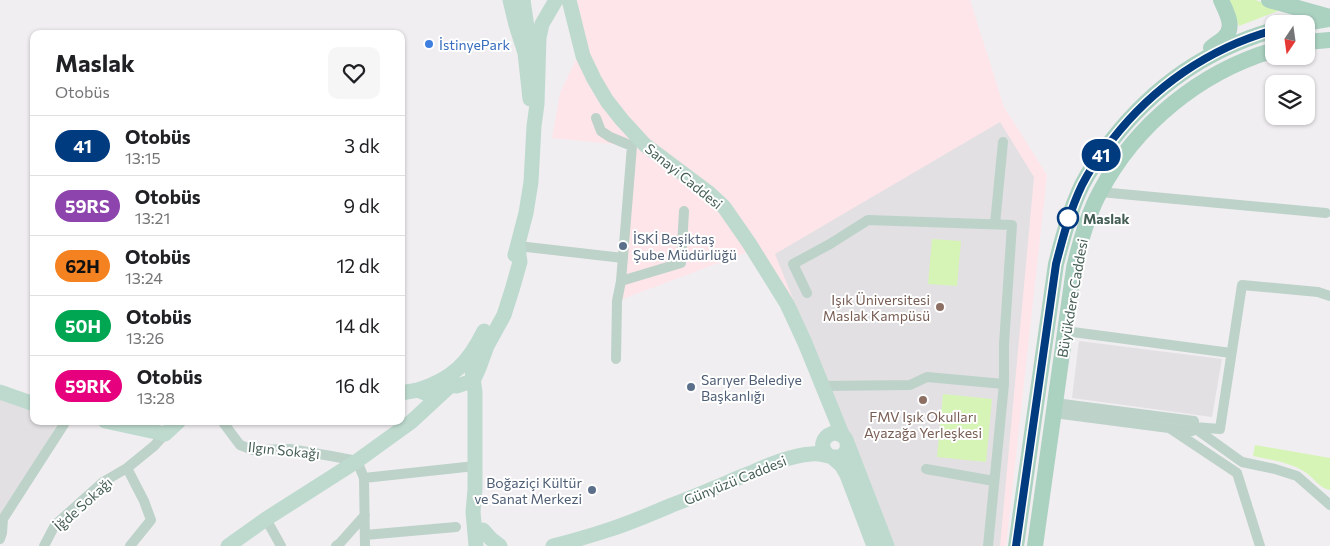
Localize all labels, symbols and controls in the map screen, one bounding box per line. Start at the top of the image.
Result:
north arrow [1265,15,1315,65]
map controls [1265,15,1315,125]
place label: İstinyePark [439,36,511,53]
marker: İstinyePark [423,38,435,50]
button: heart [328,47,380,99]
text: Maslak [55,48,135,77]
button: layers [1265,75,1315,125]
text: Otobüs [55,82,110,101]
text: Otobüs [125,125,191,148]
text: 3 dk [344,134,380,157]
text: 41 [73,135,92,157]
line badge: 41 [1078,139,1124,171]
street label: Sanayi Caddesi [642,140,726,212]
text: 41 [1092,144,1110,166]
text: 13:15 [125,148,161,167]
text: Otobüs [135,185,201,208]
text: 9 dk [344,194,380,217]
text: 59RS [65,195,110,217]
marker: Maslak [1057,207,1079,229]
text: 13:21 [135,208,170,227]
place label: Maslak [1083,210,1129,227]
place label: İSKİ Beşiktaş Şube Müdürlüğü [633,230,737,263]
street label: Büyükdere Caddesi [1053,237,1091,359]
marker: İSKİ Beşiktaş Şube Müdürlüğü [617,240,629,252]
text: Otobüs [125,245,191,268]
text: 12 dk [336,254,380,277]
text: 62H [65,255,100,277]
text: 13:24 [125,268,163,287]
place label: Işık Üniversitesi Maslak Kampüsü [823,291,930,324]
marker: Işık Üniversitesi Maslak Kampüsü [934,301,946,313]
text: Otobüs [126,305,192,328]
text: 14 dk [336,314,380,337]
text: 50H [65,315,101,337]
text: 13:26 [126,328,164,347]
text: Otobüs [137,365,202,388]
place label: Sarıyer Belediye Başkanlığı [701,371,802,404]
text: 16 dk [335,374,380,397]
text: 59RK [65,375,112,397]
marker: Sarıyer Belediye Başkanlığı [685,381,697,393]
text: 13:28 [137,388,175,407]
marker: FMV Işık Okulları Ayazağa Yerleşkesi [917,394,929,406]
place label: FMV Işık Okulları Ayazağa Yerleşkesi [864,408,982,441]
street label: Ilgın Sokağı [247,438,321,462]
street label: Günyüzü Caddesi [681,452,789,508]
street label: İğde Sokağı [50,474,116,534]
place label: Boğaziçi Kültür ve Sanat Merkezi [474,474,582,507]
marker: Boğaziçi Kültür ve Sanat Merkezi [586,484,598,496]

